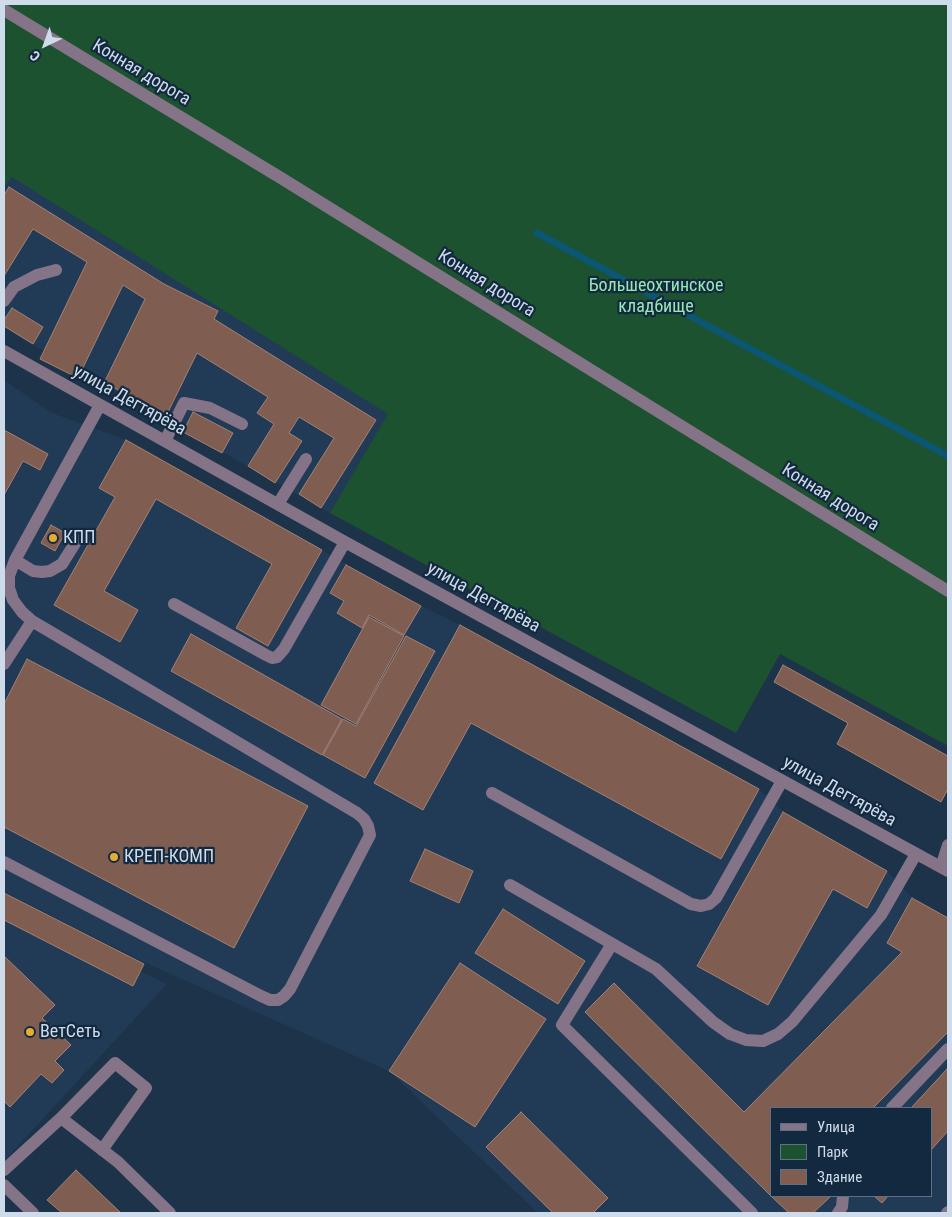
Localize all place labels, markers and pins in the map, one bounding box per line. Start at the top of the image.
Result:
place label: КПП [63,527,95,549]
marker: КПП [47,532,59,544]
place label: КРЕП-КОМП [124,846,214,868]
marker: КРЕП-КОМП [108,851,120,863]
place label: ВетСеть [40,1021,101,1043]
marker: ВетСеть [24,1026,36,1038]

